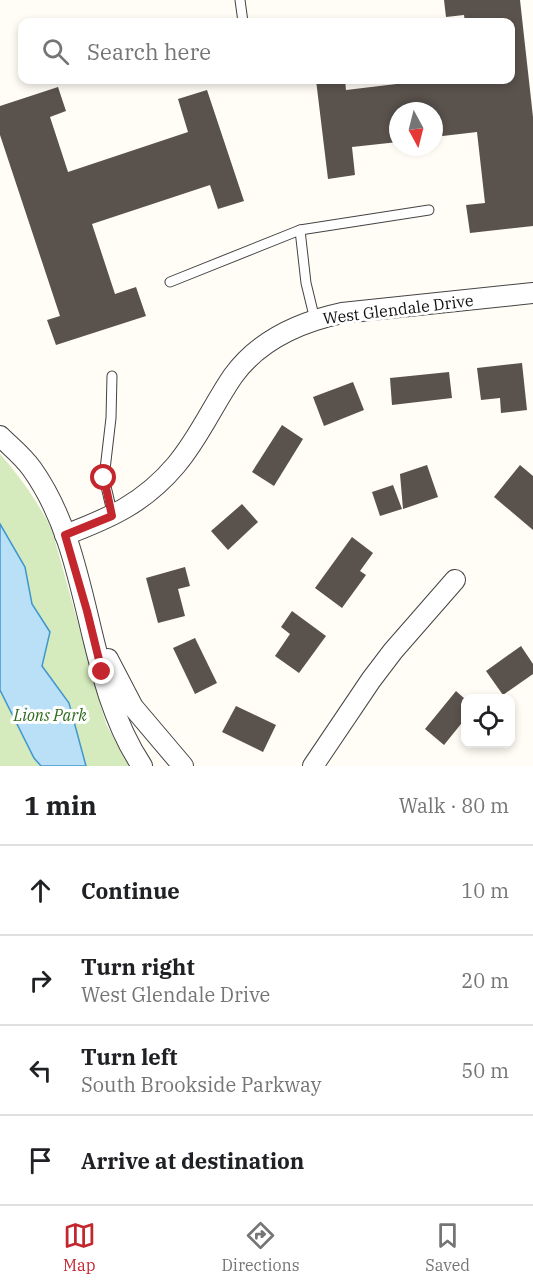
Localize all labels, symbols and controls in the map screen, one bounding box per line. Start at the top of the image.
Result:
search box [18,18,515,84]
icon: search [39,35,72,68]
text: Search here [87,37,211,66]
north arrow [389,102,443,156]
street label: West Glendale Drive [322,290,474,328]
route start [90,464,116,490]
route end [88,658,114,684]
map controls [461,694,515,748]
button: locate [461,694,515,748]
park label: Lions Park [12,705,87,725]
text: 1 min [24,788,97,822]
text: Walk · 80 m [399,792,509,819]
icon: ahead [24,874,57,907]
text: Continue [81,876,180,905]
text: 10 m [461,877,509,904]
text: Turn right [81,952,195,981]
icon: right [24,964,57,997]
text: 20 m [461,967,509,994]
text: West Glendale Drive [81,981,270,1008]
text: Turn left [81,1042,177,1071]
icon: left [24,1054,57,1087]
text: 50 m [461,1057,509,1084]
text: South Brookside Parkway [81,1071,321,1098]
icon: arrive [24,1144,57,1177]
text: Arrive at destination [81,1146,304,1175]
tab: Map [63,1219,96,1275]
tab: Directions [222,1219,300,1275]
tab: Saved [425,1219,470,1275]

